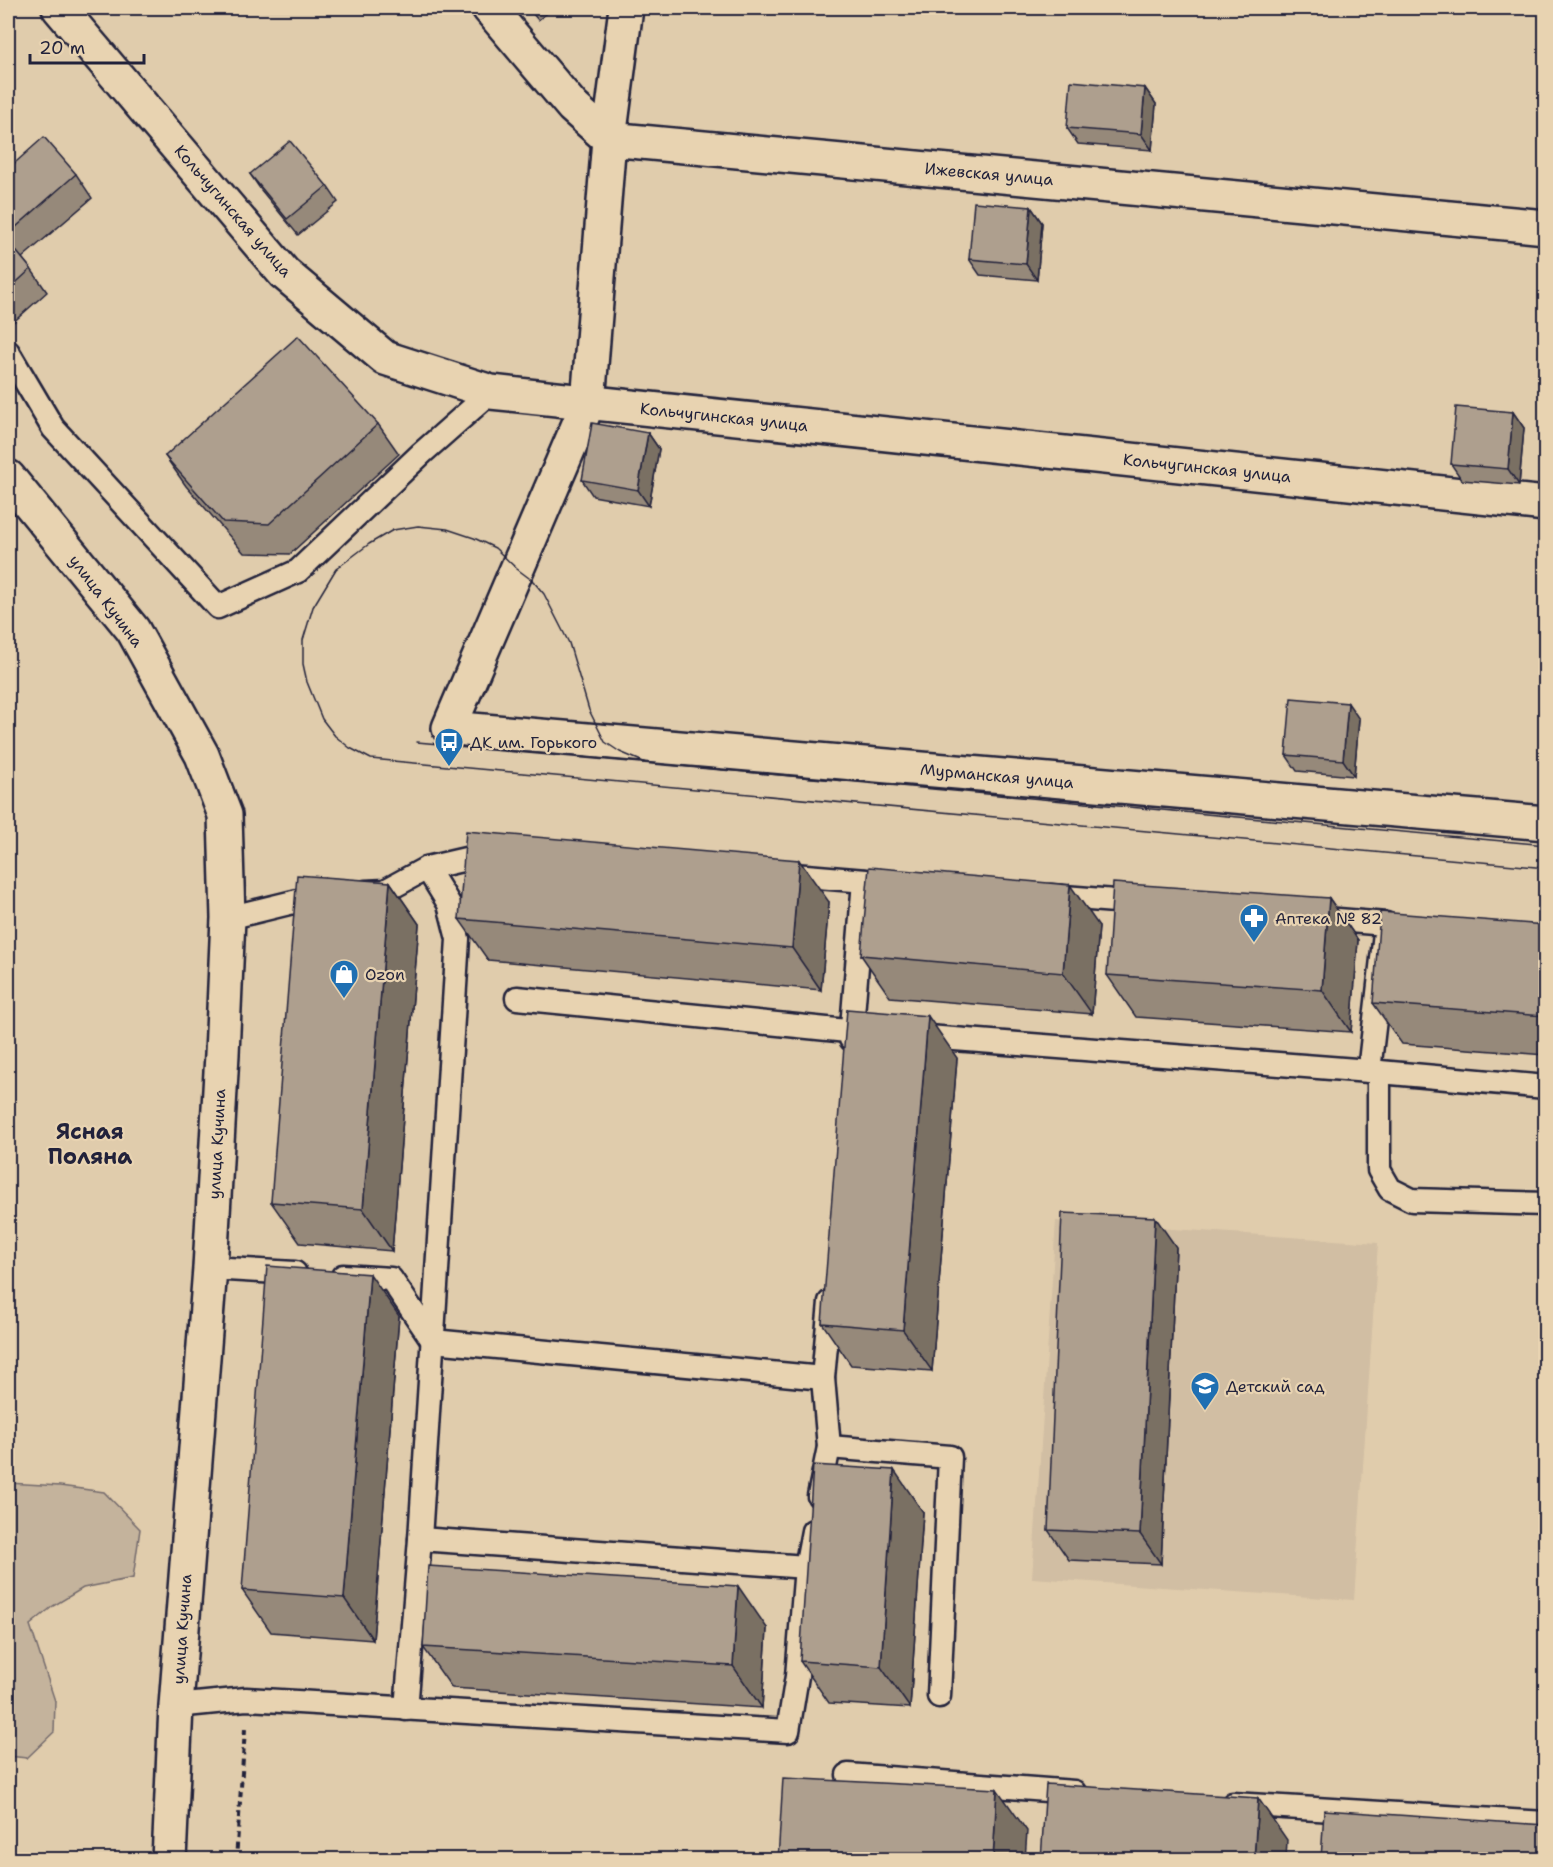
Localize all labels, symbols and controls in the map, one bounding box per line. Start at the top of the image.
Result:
scale bar [30,27,144,65]
text: 20 m [39,36,85,60]
street label: Кольчугинская улица [170,140,296,282]
street label: Ижевская улица [924,158,1054,190]
street label: Кольчугинская улица [639,398,809,436]
street label: Кольчугинская улица [1122,449,1292,487]
street label: улица Кучина [64,551,148,652]
bus stop icon: ДК им. Горького [433,726,465,768]
place label: ДК им. Горького [470,732,597,753]
street label: Мурманская улица [919,759,1075,793]
pharmacy icon: Аптека № 82 [1238,902,1270,944]
place label: Аптека № 82 [1275,908,1382,929]
shop icon: Ozon [328,958,360,1000]
place label: Ozon [365,964,405,985]
street label: улица Кучина [204,1088,230,1200]
district label: Ясная Поляна [48,1117,132,1171]
school or university icon: Детский сад [1189,1370,1221,1412]
place label: Детский сад [1226,1376,1325,1397]
street label: улица Кучина [168,1573,196,1685]

